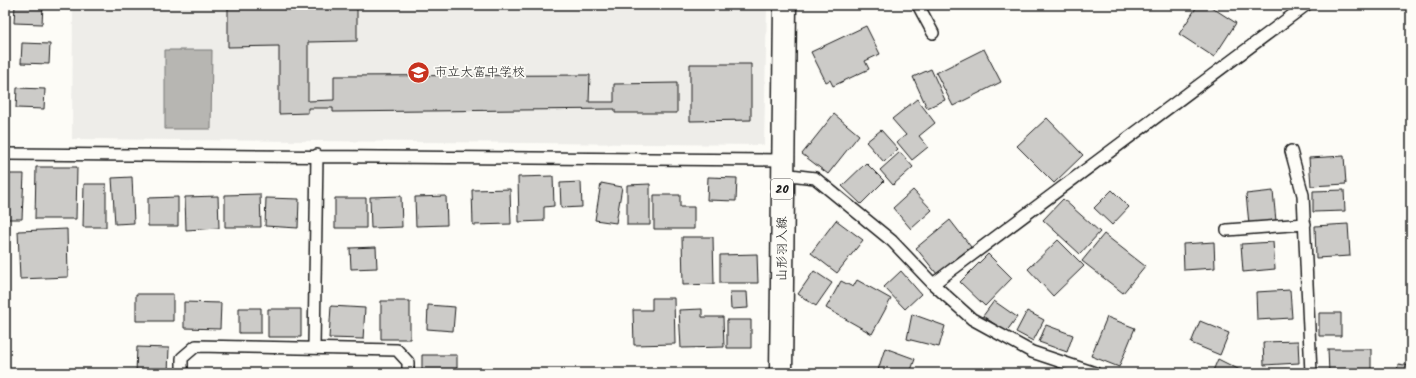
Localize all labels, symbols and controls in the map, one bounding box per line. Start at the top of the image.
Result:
school or university icon: 市立大富中学校 [406,59,432,85]
place label: 市立大富中学校 [434,62,525,83]
road number: 20 [771,179,793,199]
street label: 山形羽入線 [772,216,793,282]

